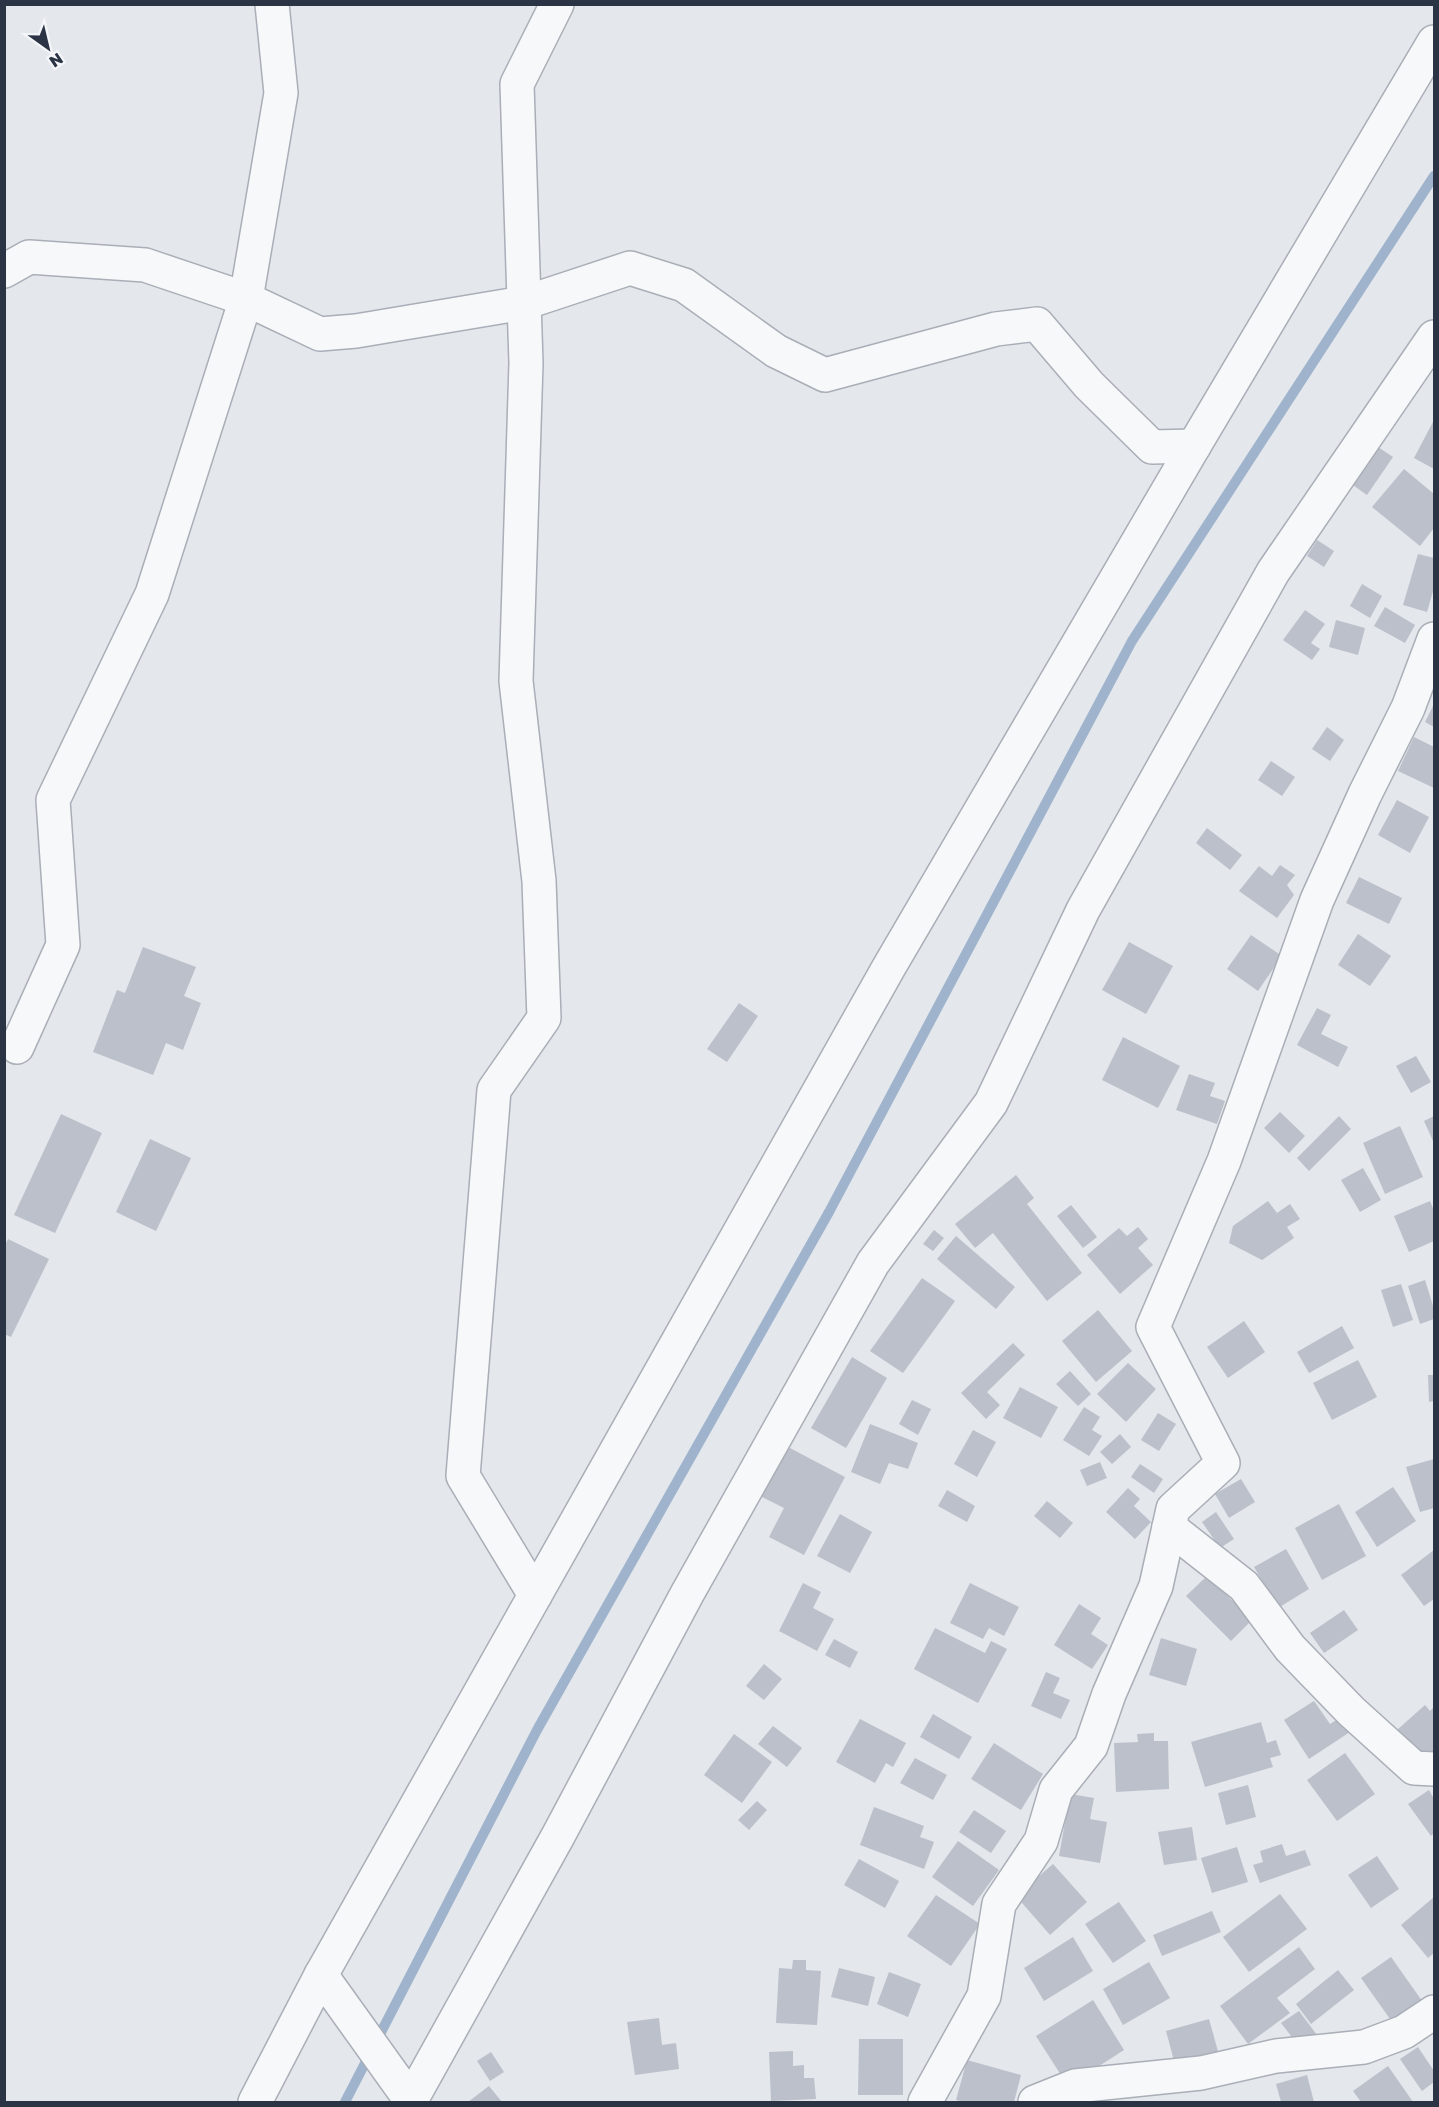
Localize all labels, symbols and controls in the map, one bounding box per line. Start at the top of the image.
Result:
north arrow [18,18,78,78]
text: N [46,49,67,72]

